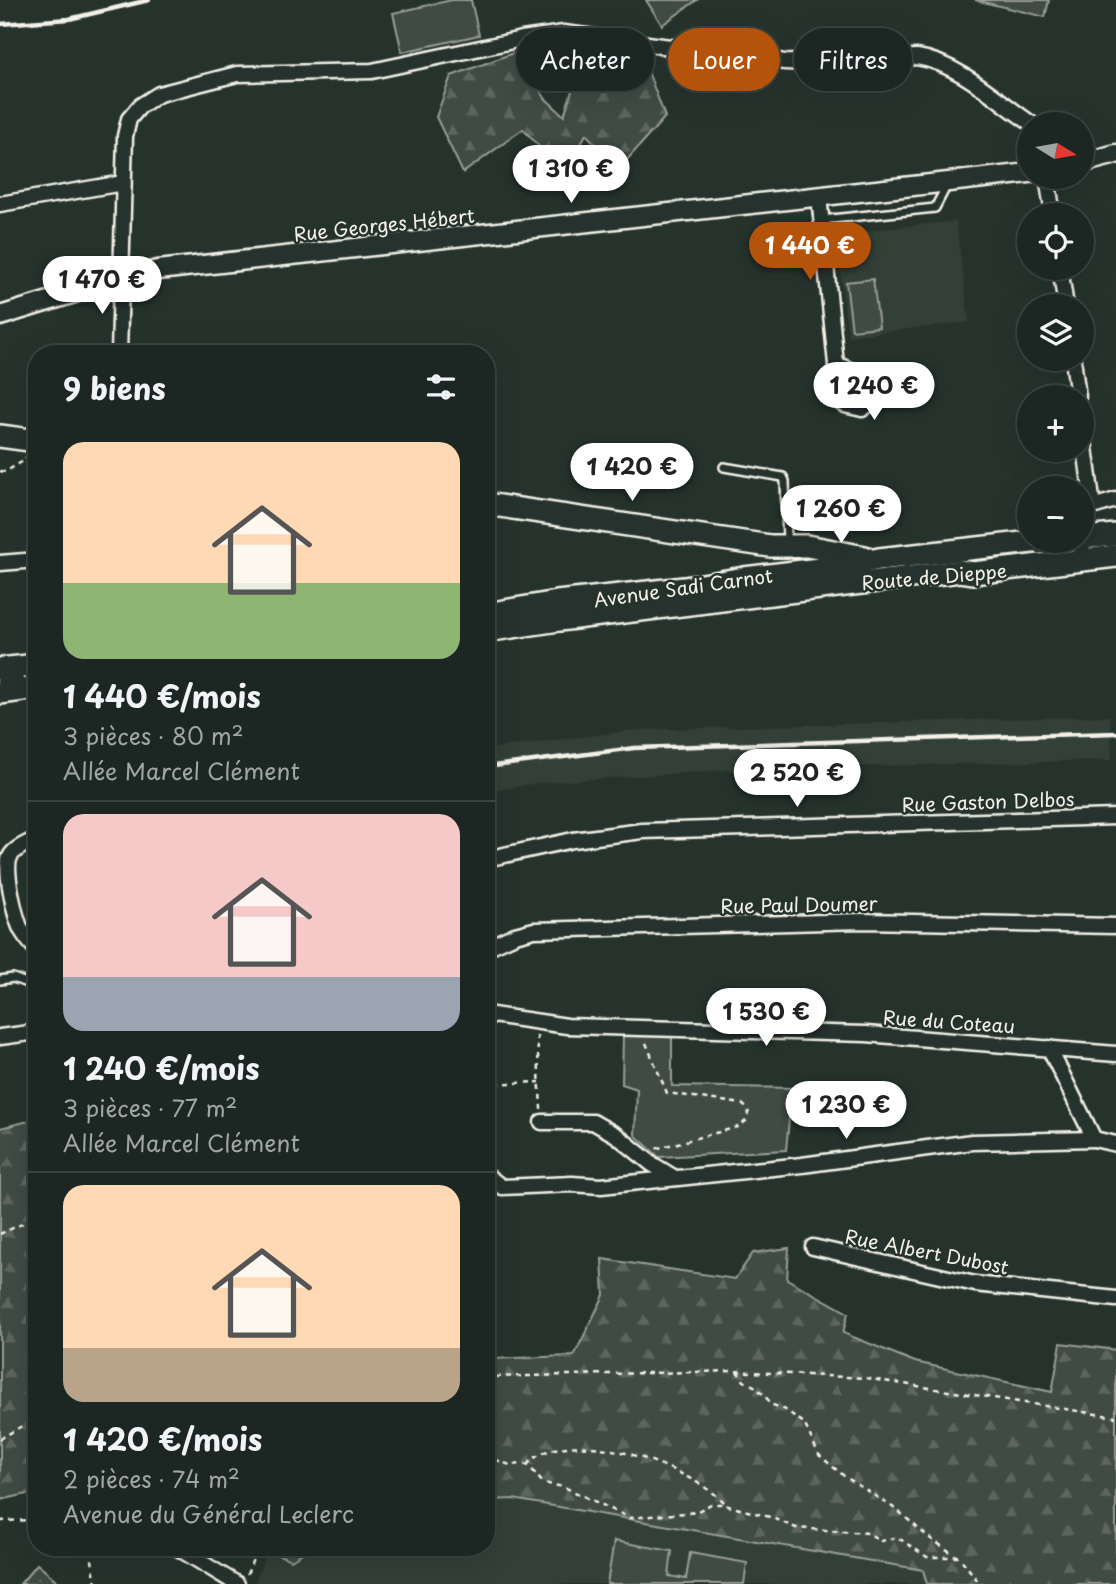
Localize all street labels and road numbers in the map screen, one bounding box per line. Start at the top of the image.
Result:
street label: Rue Georges Hébert [292,201,476,247]
street label: Route de Dieppe [860,556,1008,596]
street label: Avenue Sadi Carnot [592,561,775,613]
street label: Rue Gaston Delbos [901,784,1075,818]
street label: Rue Paul Doumer [720,889,878,919]
street label: Rue du Coteau [882,1002,1016,1040]
street label: Rue Albert Dubost [843,1221,1012,1281]

